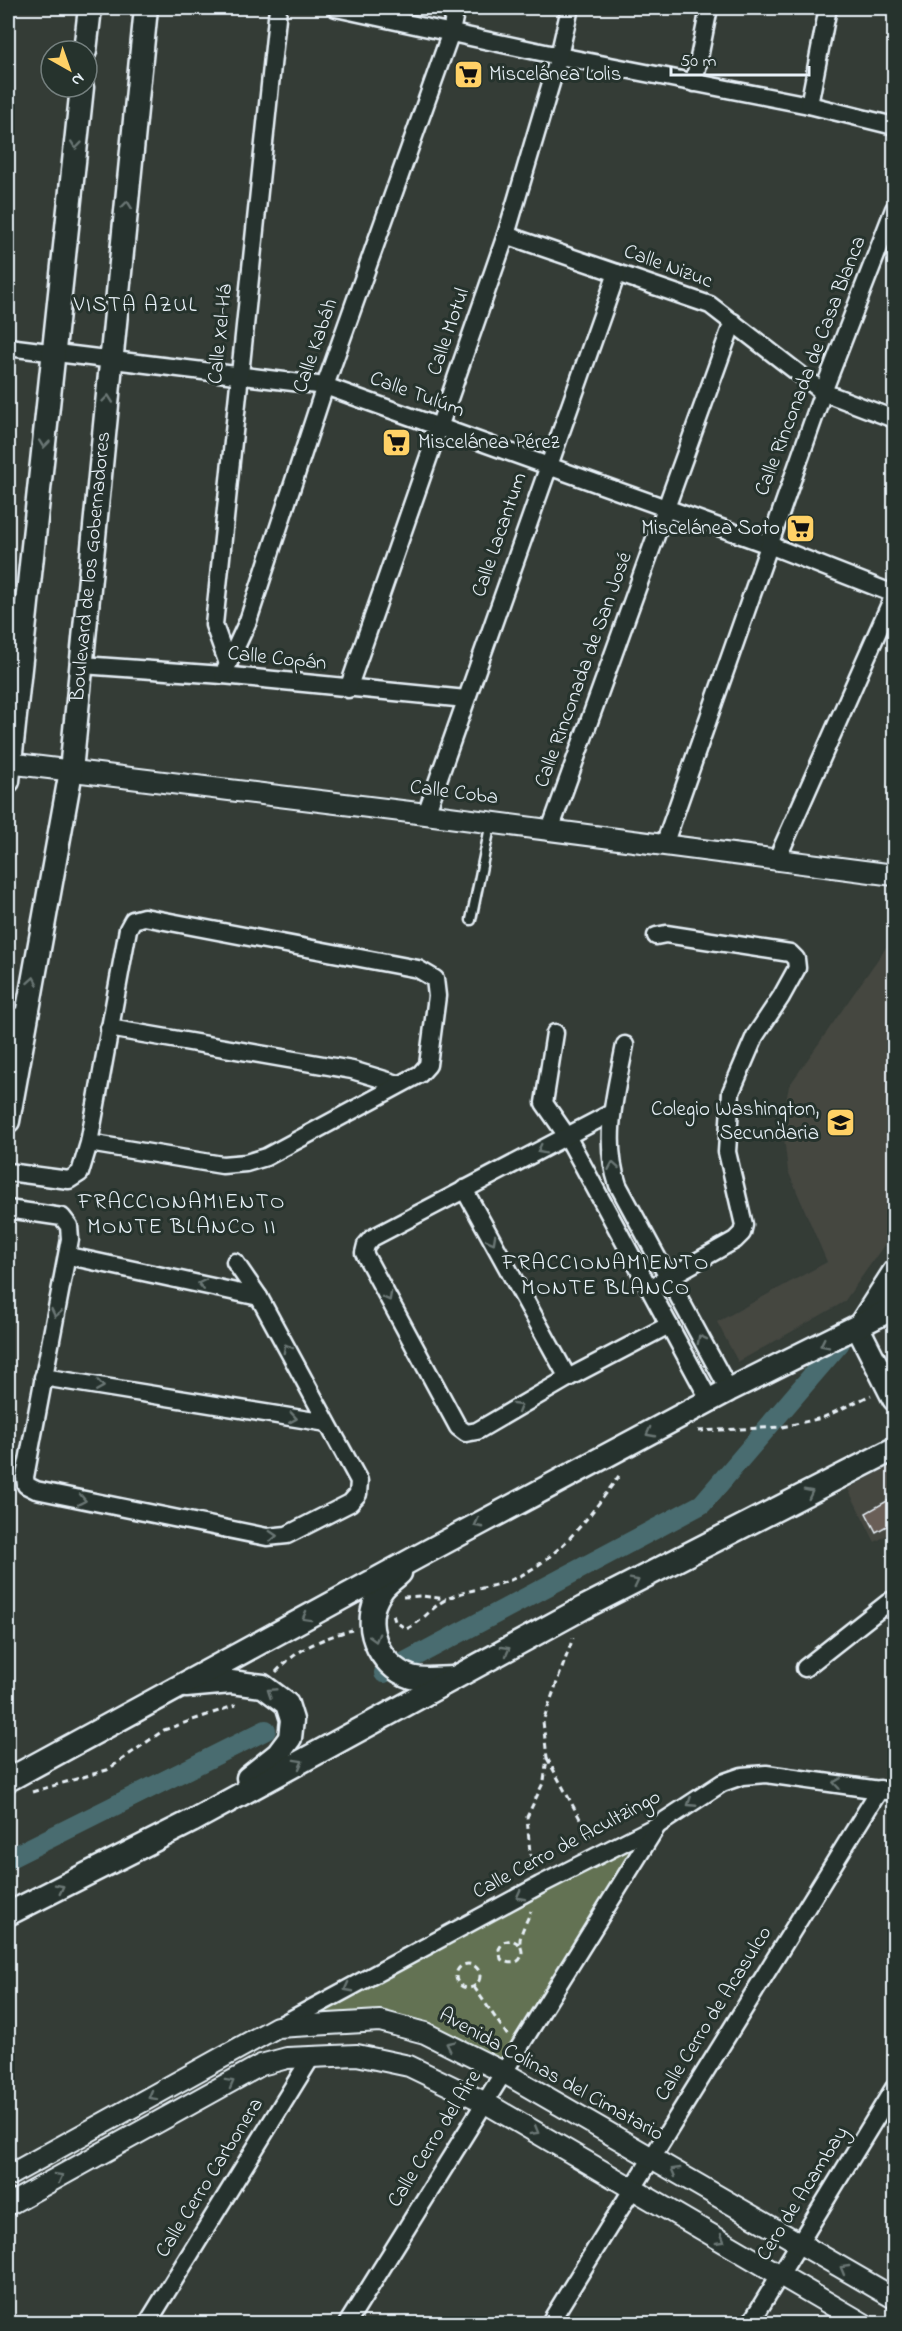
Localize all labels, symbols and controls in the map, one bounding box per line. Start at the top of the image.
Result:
north arrow [39,39,99,99]
scale bar [671,39,809,77]
text: 50 m [680,49,717,75]
supermarket icon: Miscelánea Lolis [452,59,484,91]
place label: Miscelánea Lolis [489,60,622,90]
text: N [65,66,89,92]
one-way arrow [70,141,82,150]
one-way arrow [120,200,133,209]
street label: Calle Rinconada de Casa Blanca [748,232,874,500]
street label: Calle Nizuc [619,237,717,297]
street label: Calle Xel-Há [201,282,241,385]
street label: Calle Motul [420,284,478,380]
district label: VISTA AZUL [73,290,198,322]
street label: Calle Kabáh [286,295,346,397]
street label: Calle Tulúm [365,364,469,426]
one-way arrow [101,394,114,403]
supermarket icon: Miscelánea Pérez [381,427,413,459]
place label: Miscelánea Pérez [418,428,560,458]
street label: Boulevard de los Gobernadores [63,430,119,704]
one-way arrow [38,439,51,448]
street label: Calle Lacantum [465,469,535,601]
supermarket icon: Miscelánea Soto [785,513,817,545]
place label: Miscelánea Soto [641,514,780,544]
street label: Calle Rinconada de San José [527,547,641,792]
street label: Calle Copán [226,639,328,679]
street label: Calle Coba [408,773,500,813]
one-way arrow [26,976,39,986]
place label: Colegio Washington, Secundaria [651,1095,819,1149]
school or university icon: Colegio Washington, Secundaria [824,1106,856,1138]
one-way arrow [536,1142,547,1154]
one-way arrow [607,1161,620,1171]
district label: FRACCIONAMIENTO MONTE BLANCO II [77,1187,286,1244]
one-way arrow [485,1234,496,1244]
district label: FRACCIONAMIENTO MONTE BLANCO [501,1248,710,1305]
one-way arrow [197,1279,207,1292]
one-way arrow [381,1291,392,1302]
one-way arrow [51,1308,64,1318]
one-way arrow [697,1334,708,1345]
one-way arrow [819,1337,830,1349]
one-way arrow [282,1344,294,1355]
one-way arrow [95,1379,105,1392]
one-way arrow [512,1403,522,1415]
one-way arrow [288,1411,298,1424]
one-way arrow [645,1425,656,1437]
one-way arrow [803,1489,814,1501]
one-way arrow [77,1493,87,1506]
one-way arrow [473,1517,484,1528]
one-way arrow [269,1529,278,1542]
one-way arrow [629,1578,640,1589]
one-way arrow [302,1610,312,1621]
one-way arrow [368,1632,380,1642]
one-way arrow [500,1646,510,1657]
one-way arrow [266,1688,277,1699]
one-way arrow [293,1759,303,1770]
one-way arrow [832,1778,841,1790]
street label: Calle Cerro de Acultzingo [468,1783,667,1909]
one-way arrow [687,1796,697,1808]
one-way arrow [53,1884,64,1895]
one-way arrow [515,1889,526,1900]
street label: Calle Cerro de Acasulco [648,1921,780,2107]
one-way arrow [344,1981,354,1992]
street label: Avenida Colinas del Cimatario [433,2001,669,2149]
one-way arrow [445,2041,456,2053]
street label: Calle Cerro del Aire [381,2064,490,2214]
one-way arrow [223,2078,234,2090]
one-way arrow [148,2089,158,2100]
street label: Calle Cerro Carbonera [149,2092,271,2264]
street label: Cero de Acambay [749,2121,858,2268]
one-way arrow [529,2124,539,2135]
one-way arrow [671,2167,681,2178]
one-way arrow [53,2173,63,2184]
one-way arrow [715,2232,726,2244]
one-way arrow [840,2265,850,2276]

